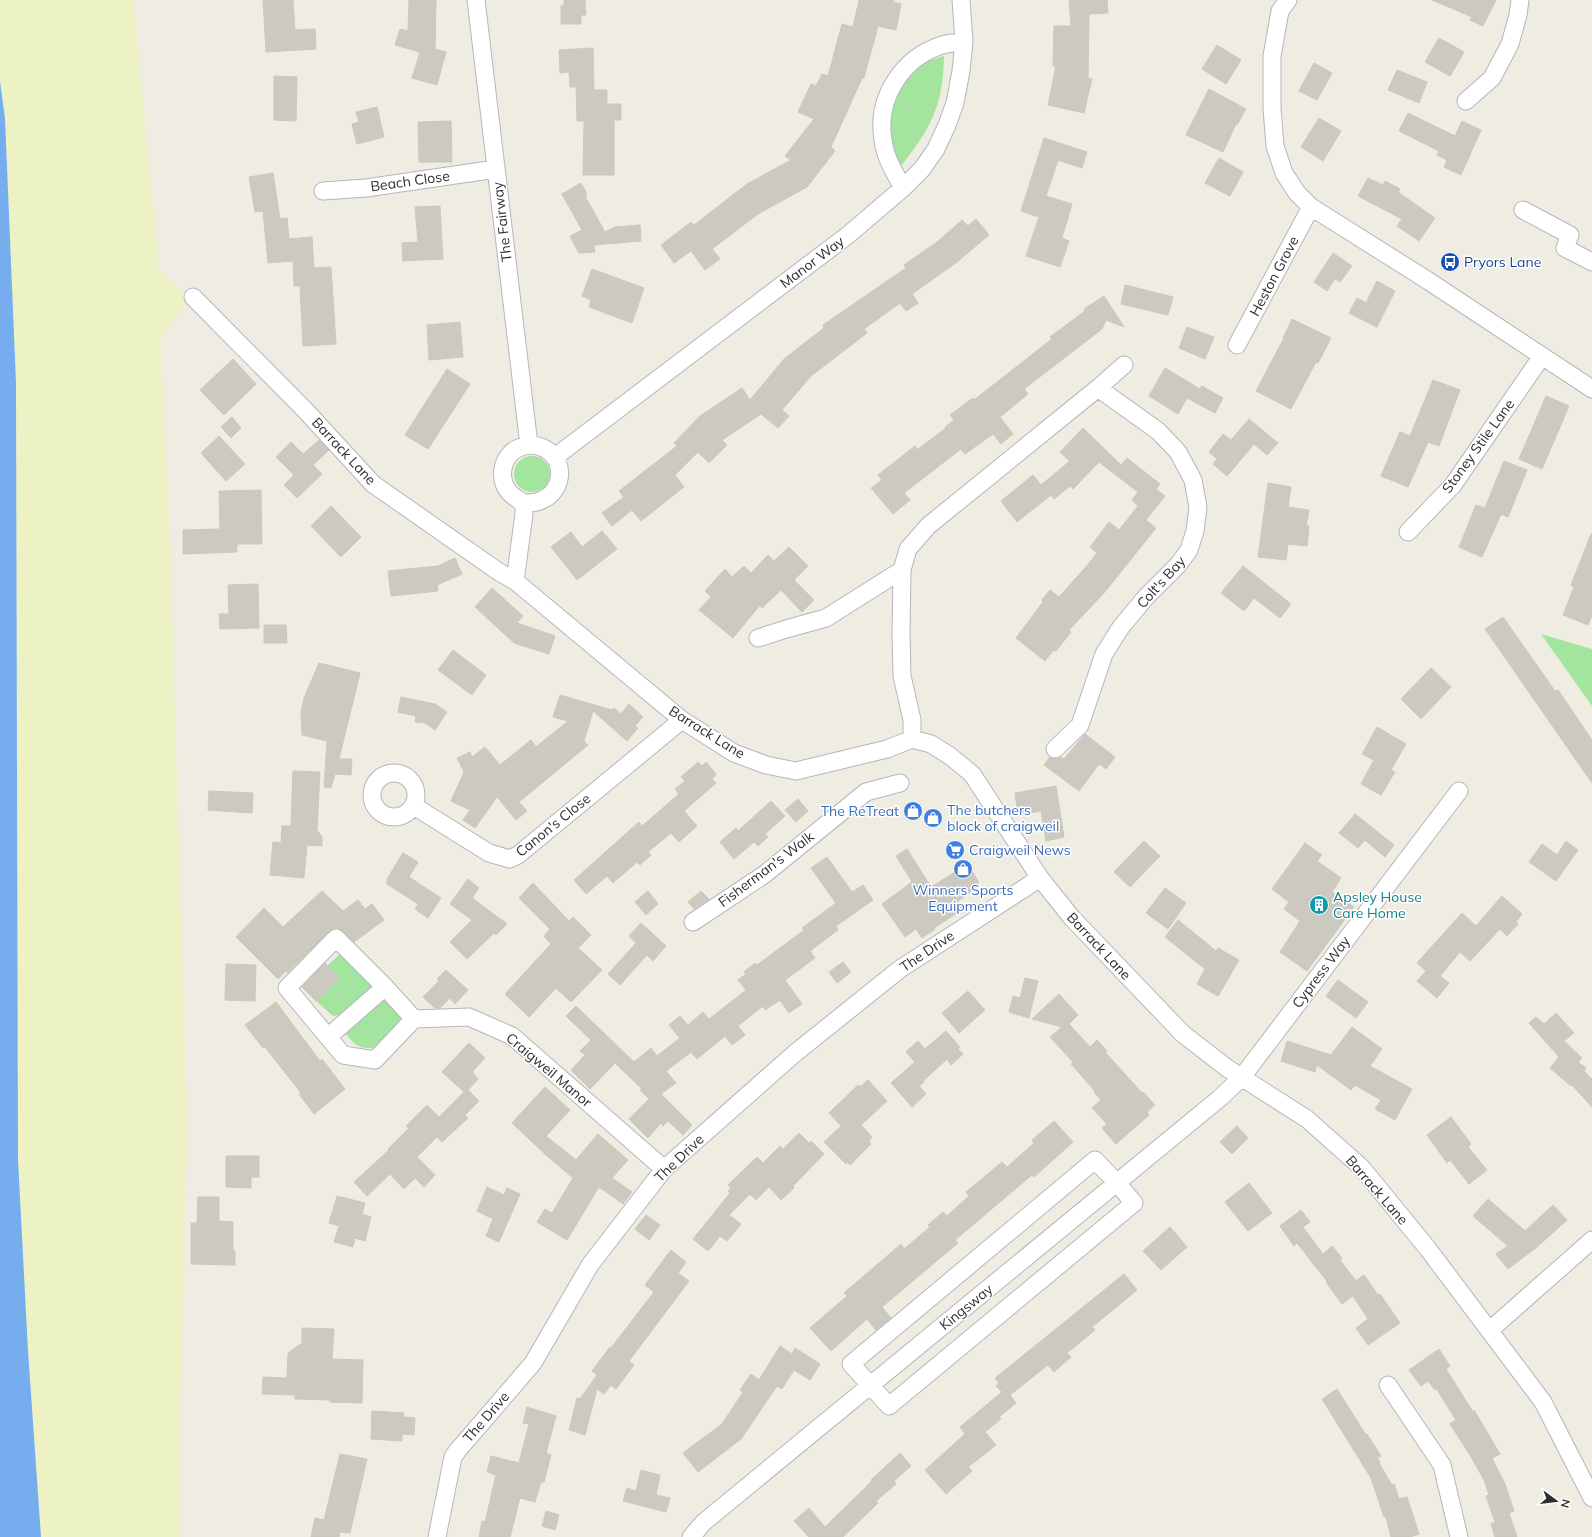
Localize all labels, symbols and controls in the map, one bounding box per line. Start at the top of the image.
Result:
street label: Beach Close [369,167,451,195]
street label: The Fairway [488,180,516,263]
street label: Manor Way [776,232,848,292]
street label: Heston Grove [1245,233,1303,319]
bus stop icon: Pryors Lane [1439,251,1461,273]
place label: Pryors Lane [1464,253,1541,271]
street label: Stoney Stile Lane [1438,396,1518,496]
street label: Barrack Lane [308,413,380,489]
street label: Colt's Bay [1133,552,1190,612]
street label: Barrack Lane [666,702,748,762]
street label: Canon's Close [512,789,594,861]
shop icon: The ReTreat [902,800,924,822]
place label: The butchers block of craigweil [947,801,1059,835]
place label: The ReTreat [821,802,899,820]
shop icon: The butchers block of craigweil [922,807,944,829]
street label: Fisherman's Walk [715,827,818,911]
supermarket icon: Craigweil News [944,839,966,861]
place label: Craigweil News [969,841,1071,859]
shop icon: Winners Sports Equipment [952,858,974,880]
place label: Winners Sports Equipment [913,881,1014,915]
place label: Apsley House Care Home [1333,888,1422,922]
building icon: Apsley House Care Home [1308,894,1330,916]
street label: Barrack Lane [1063,908,1135,984]
street label: The Drive [896,926,958,976]
street label: Cypress Way [1288,932,1354,1012]
street label: Craigweil Manor [502,1029,596,1112]
street label: The Drive [651,1130,707,1186]
street label: Barrack Lane [1342,1152,1412,1228]
street label: Kingsway [936,1280,997,1334]
street label: The Drive [459,1388,513,1446]
north arrow [1536,1481,1576,1521]
text: N [1558,1498,1573,1509]

